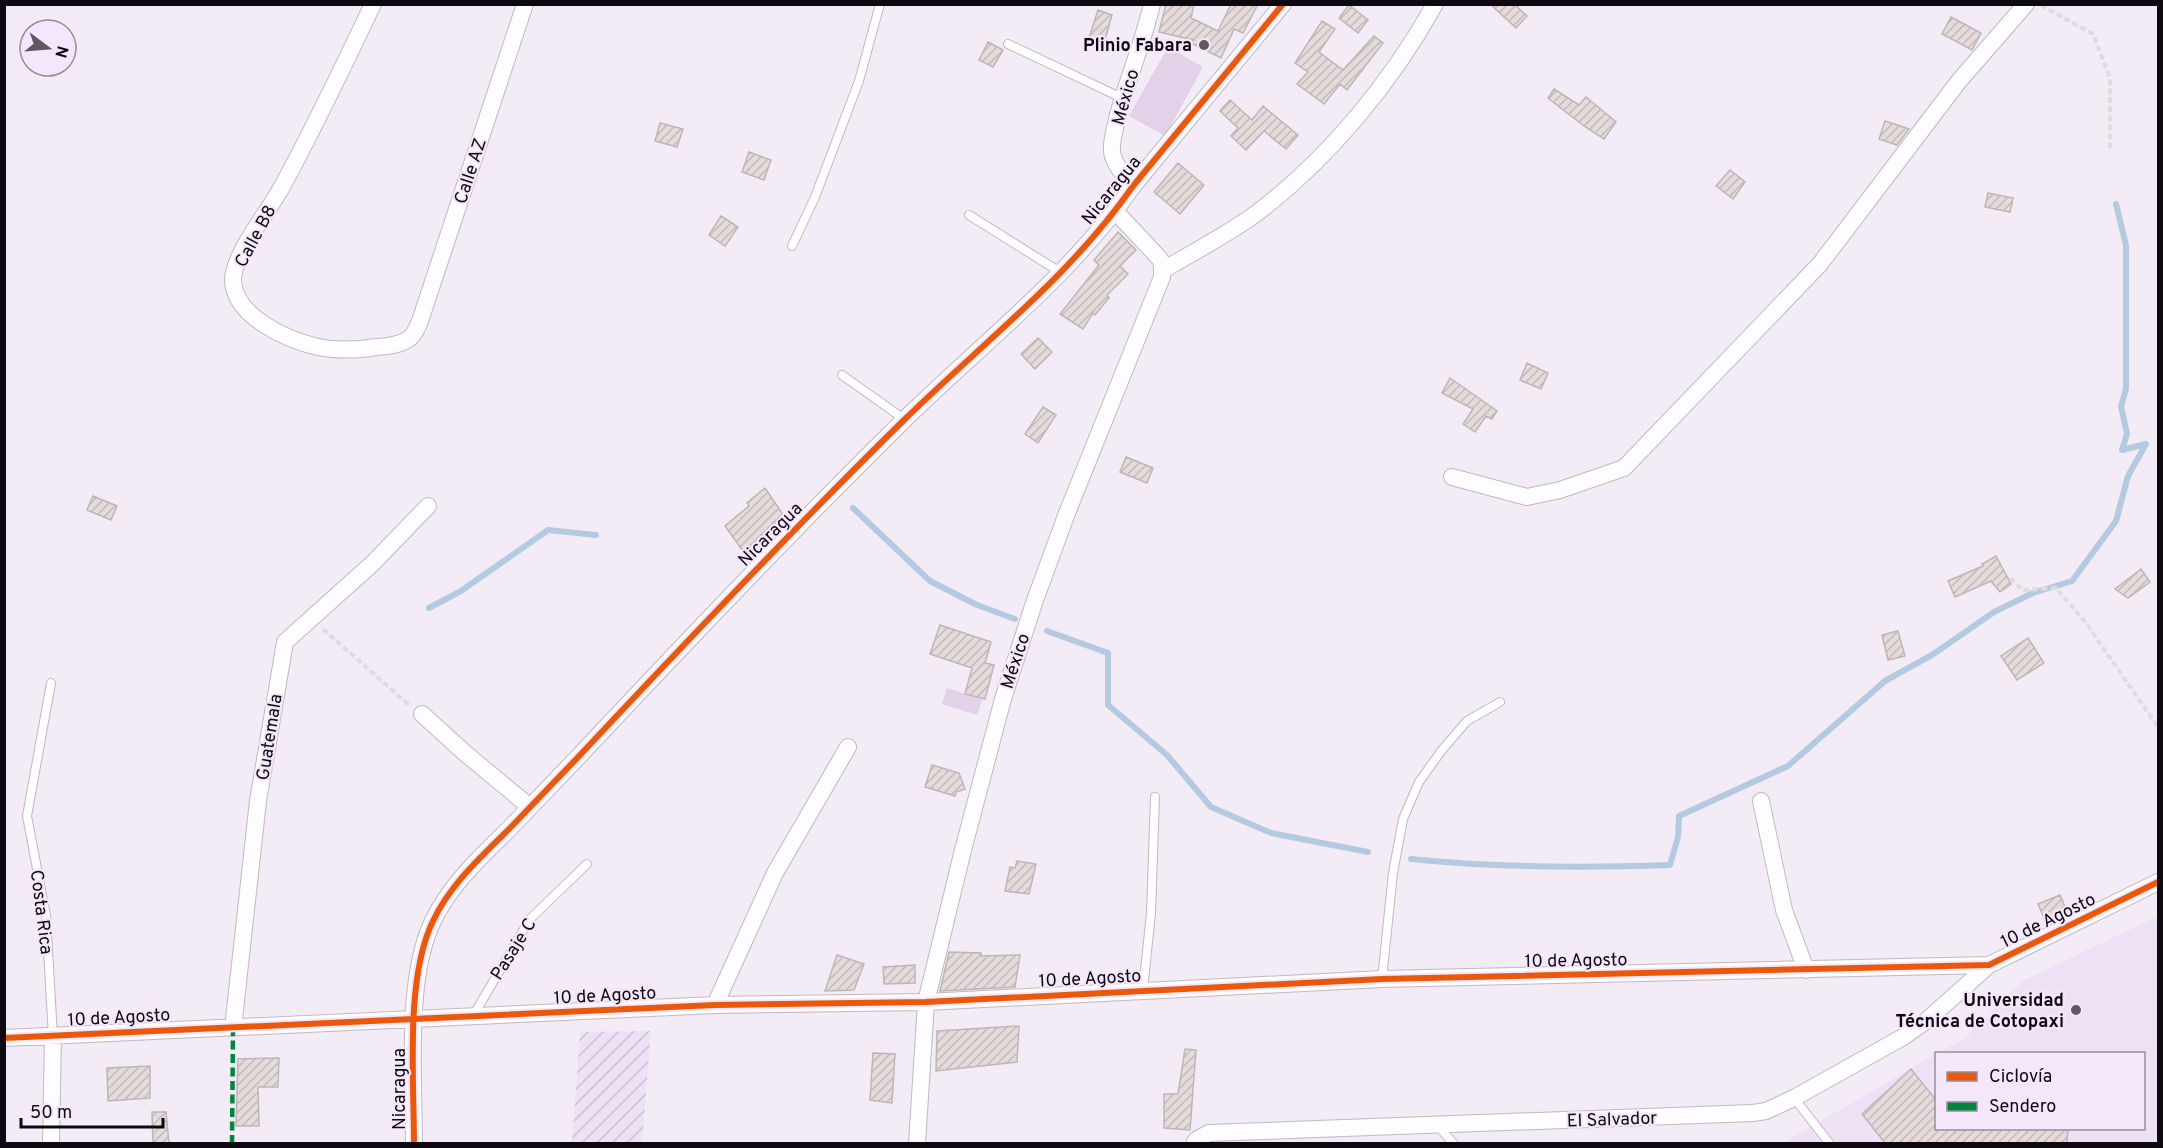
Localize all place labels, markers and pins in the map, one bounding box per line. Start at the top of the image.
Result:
place label: Plinio Fabara [1083,35,1192,58]
marker: Plinio Fabara [1197,38,1211,52]
place label: Universidad Técnica de Cotopaxi [1896,990,2064,1034]
marker: Universidad Técnica de Cotopaxi [2069,1003,2083,1017]

